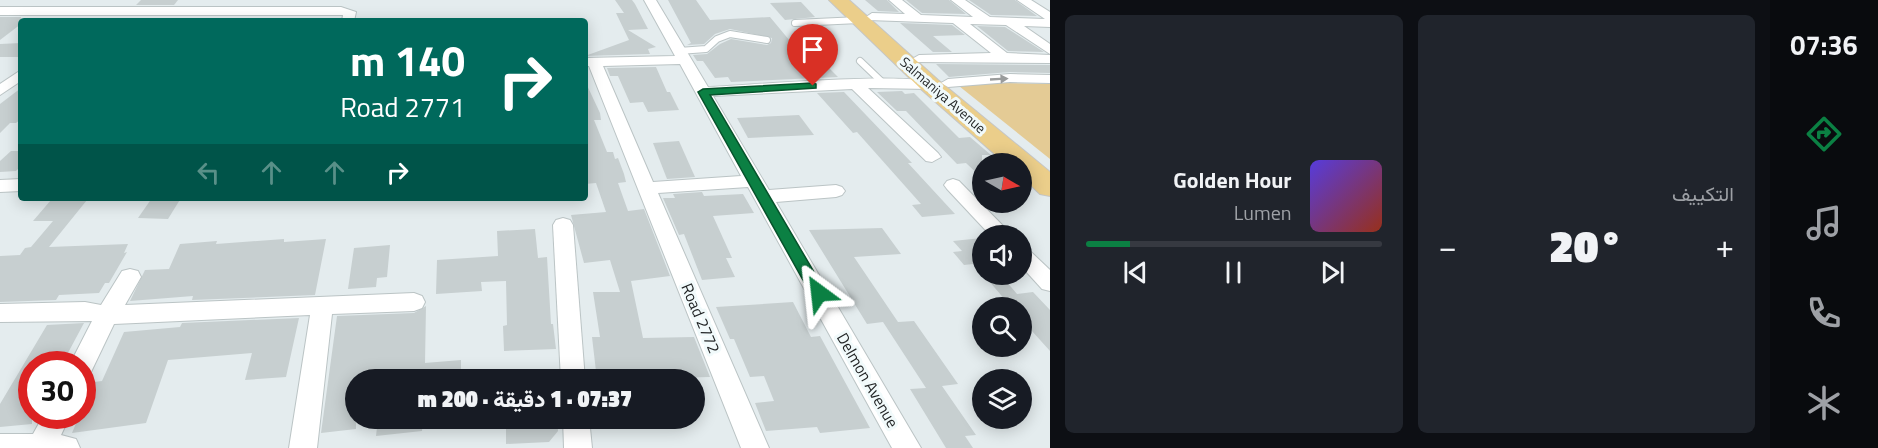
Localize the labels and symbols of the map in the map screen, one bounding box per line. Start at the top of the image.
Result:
pin [787,24,838,86]
street label: Salmaniya Avenue [896,51,991,138]
one-way arrow [989,74,1008,83]
north arrow [972,153,1032,213]
position arrow [787,261,851,325]
street label: Road 2772 [675,279,727,357]
street label: Delmon Avenue [831,328,905,432]
speed limit sign: 30 [18,351,96,429]

